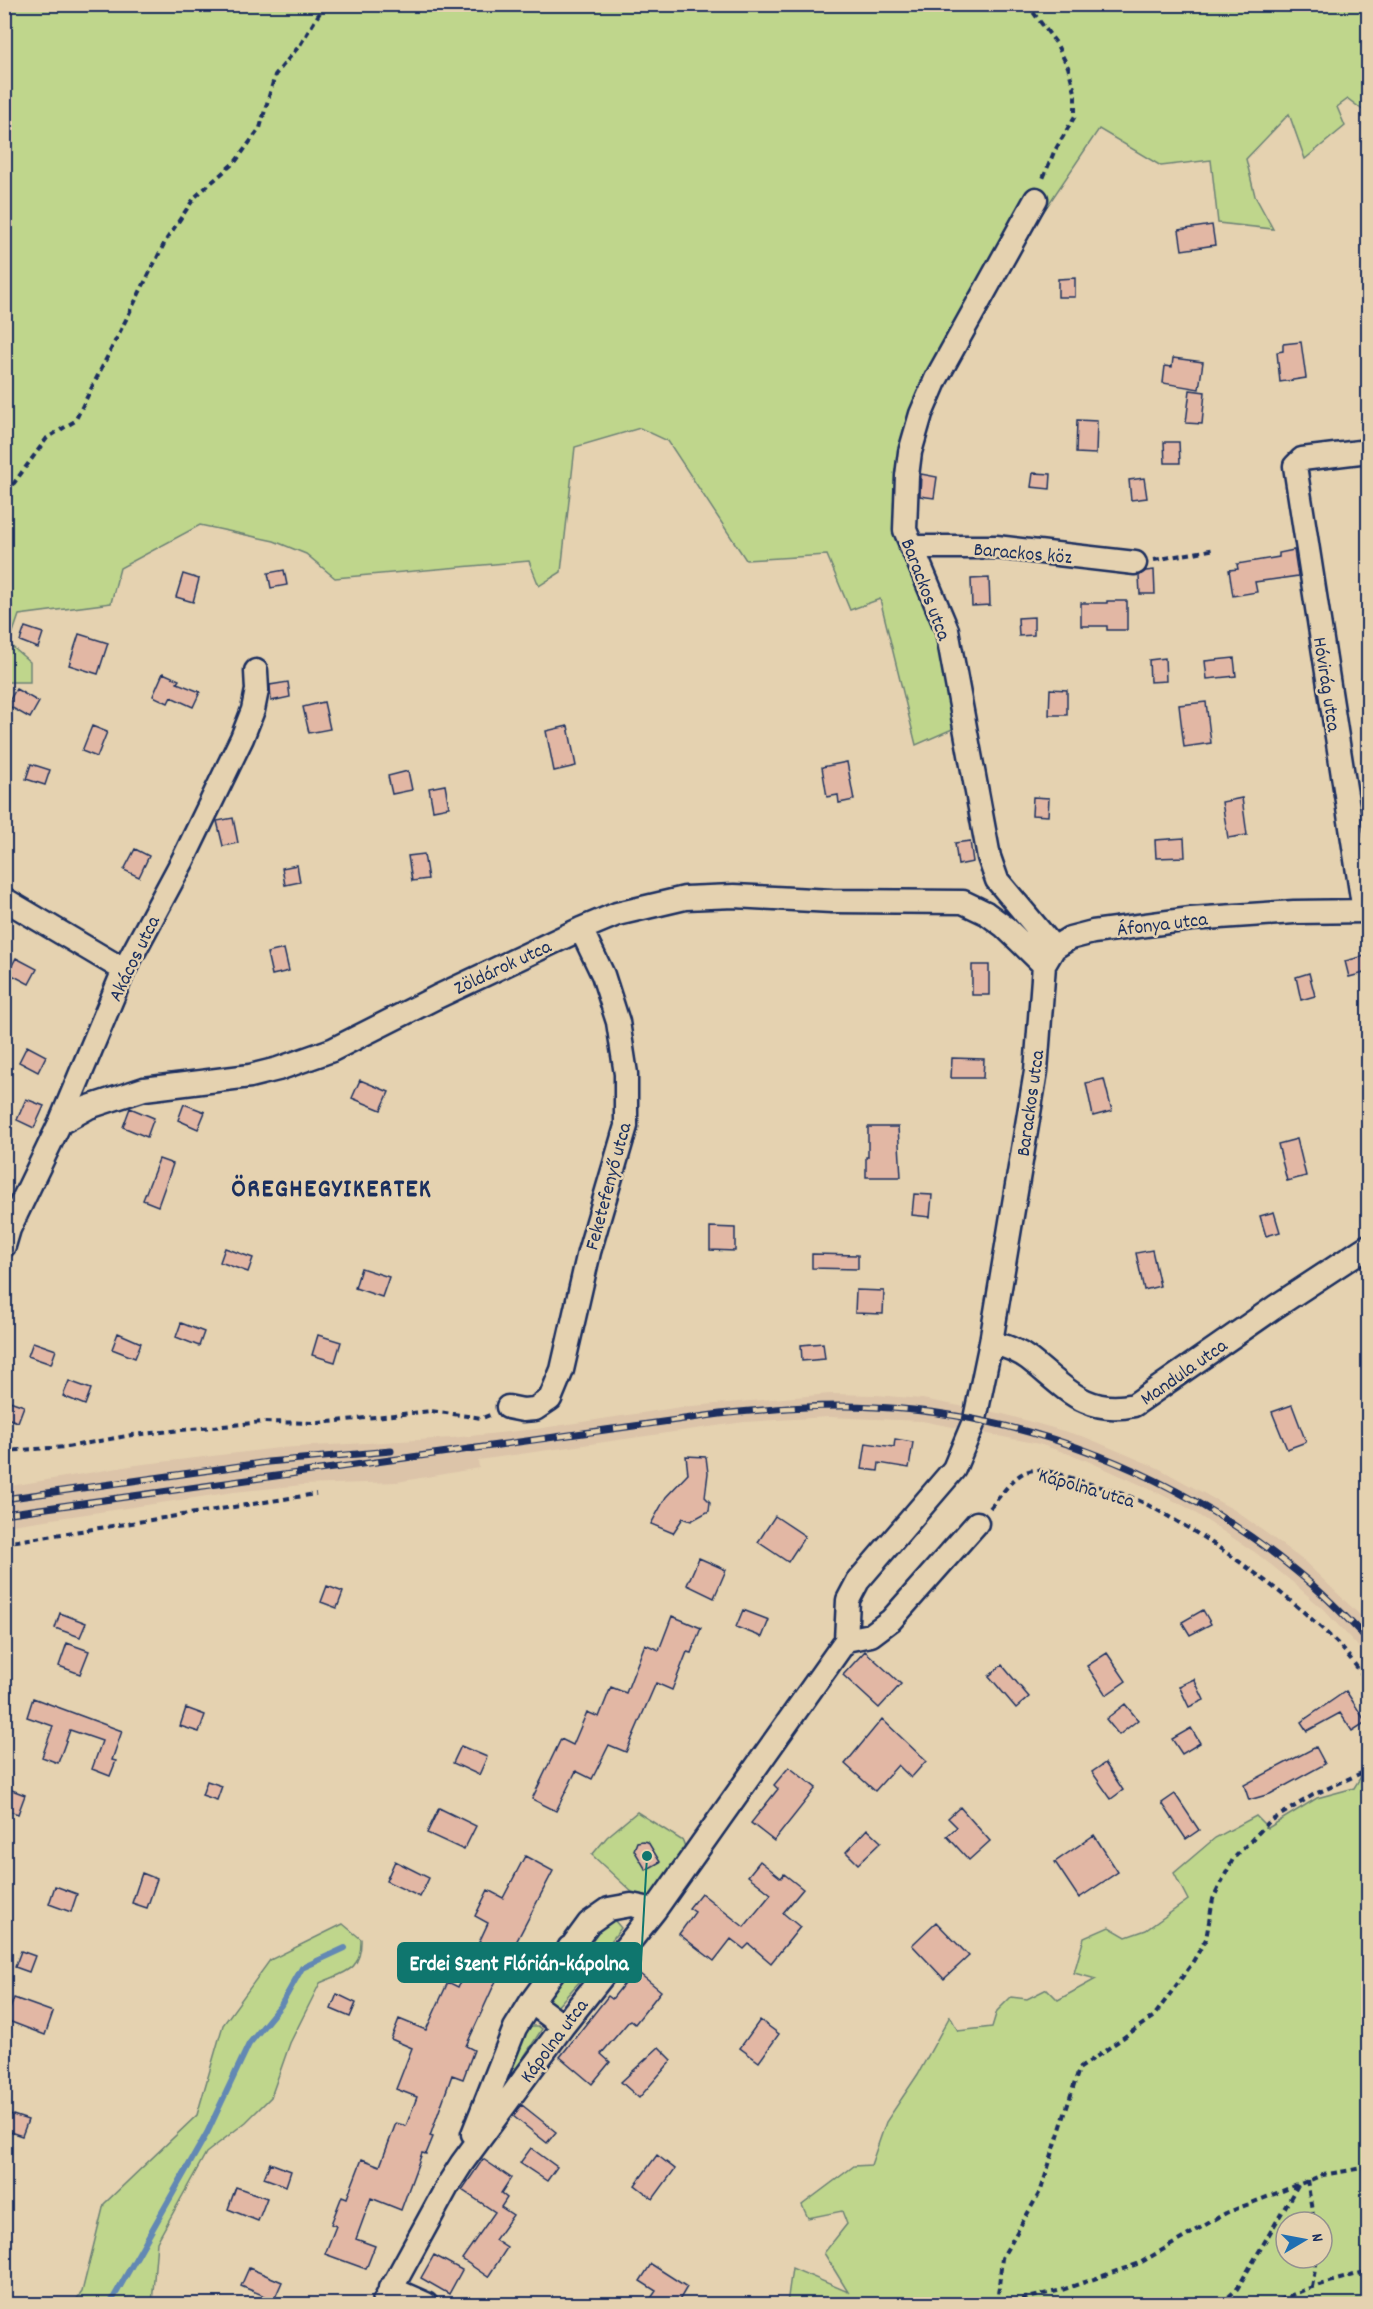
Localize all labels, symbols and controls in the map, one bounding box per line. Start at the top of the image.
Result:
street label: Barackos utca [892,535,957,646]
street label: Barackos köz [972,537,1073,573]
street label: Hóvirág utca [1304,635,1346,734]
street label: Áfonya utca [1115,906,1210,945]
street label: Akácos utca [103,911,169,1007]
street label: Zöldárok utca [450,934,557,1003]
street label: Barackos utca [1011,1048,1053,1158]
street label: Feketefenyő utca [579,1119,641,1254]
district label: ÖREGHEGYIKERTEK [232,1172,432,1209]
street label: Mandula utca [1136,1333,1234,1414]
street label: Kápolna utca [1035,1463,1138,1517]
callout: Erdei Szent Flórián-kápolna [398,1943,641,1982]
text: Erdei Szent Flórián-kápolna [409,1951,630,1981]
street label: Kápolna utca [515,1993,597,2090]
north arrow [1274,2210,1334,2270]
text: N [1304,2232,1328,2244]

